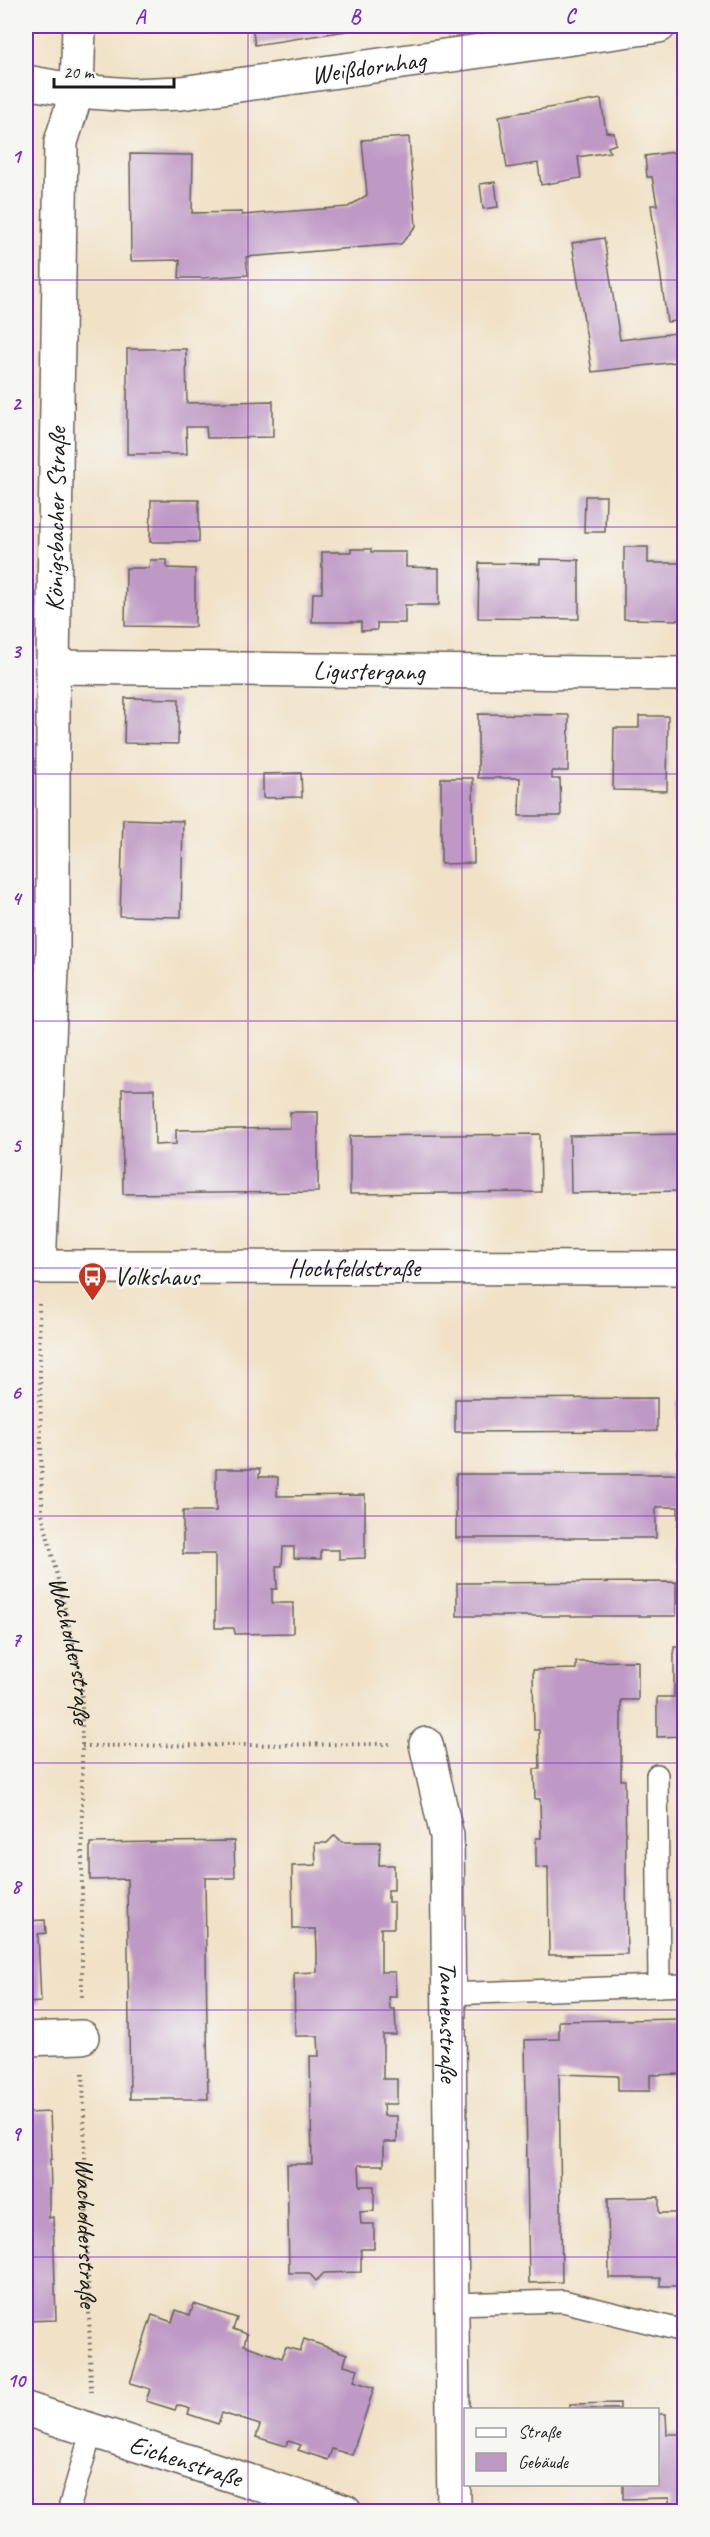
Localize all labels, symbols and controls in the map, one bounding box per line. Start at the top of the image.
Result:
text: A [135,4,147,29]
text: B [350,4,362,29]
text: C [565,4,577,29]
street label: Weißdornhag [309,42,429,91]
scale bar [54,51,174,89]
text: 20 m [63,61,96,83]
text: 1 [12,144,23,169]
text: 2 [12,391,23,416]
street label: Königsbacher Straße [37,424,73,612]
text: 3 [12,639,23,664]
street label: Ligustergang [313,653,427,688]
text: 4 [12,886,24,911]
text: 5 [12,1133,23,1158]
street label: Hochfeldstraße [288,1251,423,1284]
bus stop icon: Volkshaus [77,1260,109,1302]
place label: Volkshaus [114,1260,201,1293]
text: 6 [11,1380,22,1405]
street label: Wacholderstraße [41,1573,99,1727]
text: 7 [12,1627,23,1652]
text: 8 [12,1874,24,1899]
street label: Tannenstraße [432,1961,466,2085]
text: 9 [12,2121,23,2146]
street label: Wacholderstraße [69,2158,105,2311]
text: 10 [7,2368,27,2393]
legend [464,2408,659,2486]
text: Straße [518,2421,562,2443]
street label: Eichenstraße [126,2427,249,2495]
text: Gebäude [518,2451,569,2473]

